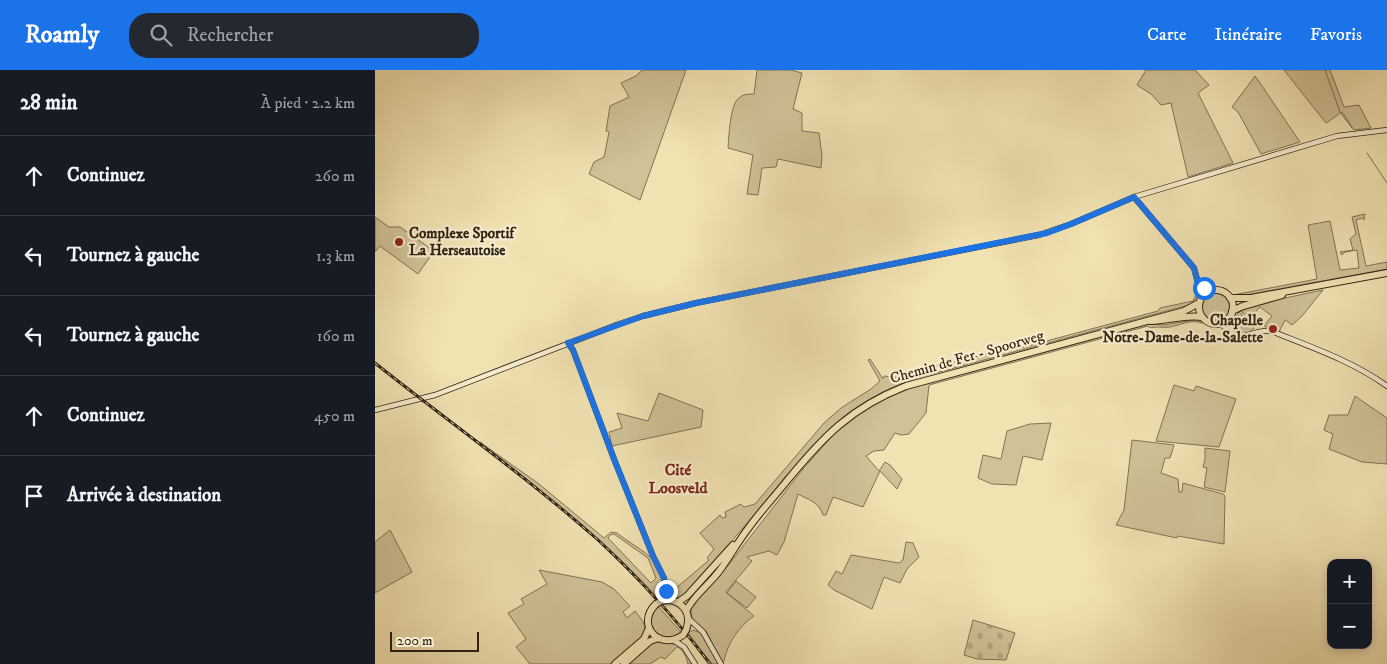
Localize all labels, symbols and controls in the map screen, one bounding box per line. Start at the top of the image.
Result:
search box [129,13,479,58]
text: Roamly [25,20,99,50]
icon: search [147,21,175,49]
text: Rechercher [187,24,273,47]
text: Carte [1147,24,1187,46]
text: Itinéraire [1215,24,1282,46]
text: Favoris [1310,24,1362,46]
text: 28 min [20,90,78,116]
text: À pied · 2.2 km [261,93,355,113]
icon: ahead [20,162,48,190]
text: Continuez [67,164,145,187]
text: 260 m [315,166,355,186]
place label: Complexe Sportif La Herseautoise [409,224,517,260]
marker: Complexe Sportif La Herseautoise [393,236,405,248]
icon: left [20,242,48,270]
text: Tournez à gauche [67,244,199,267]
text: 1.3 km [316,246,355,266]
route start [1193,277,1216,300]
place label: Chapelle Notre-Dame-de-la-Salette [1102,311,1264,347]
icon: left [20,322,48,350]
marker: Chapelle Notre-Dame-de-la-Salette [1267,323,1279,335]
text: Tournez à gauche [67,324,199,347]
text: 160 m [317,326,355,346]
street label: Chemin de Fer - Spoorweg [888,326,1047,388]
icon: ahead [20,402,48,430]
text: Continuez [67,404,145,427]
text: 450 m [314,406,355,426]
district label: Cité Loosveld [649,460,708,498]
icon: arrive [20,482,48,510]
text: Arrivée à destination [67,484,221,507]
map controls [1327,559,1372,649]
button: + [1327,559,1372,604]
route end [655,580,678,603]
button: − [1327,604,1372,649]
scale bar [390,629,479,652]
text: 200 m [397,632,432,650]

